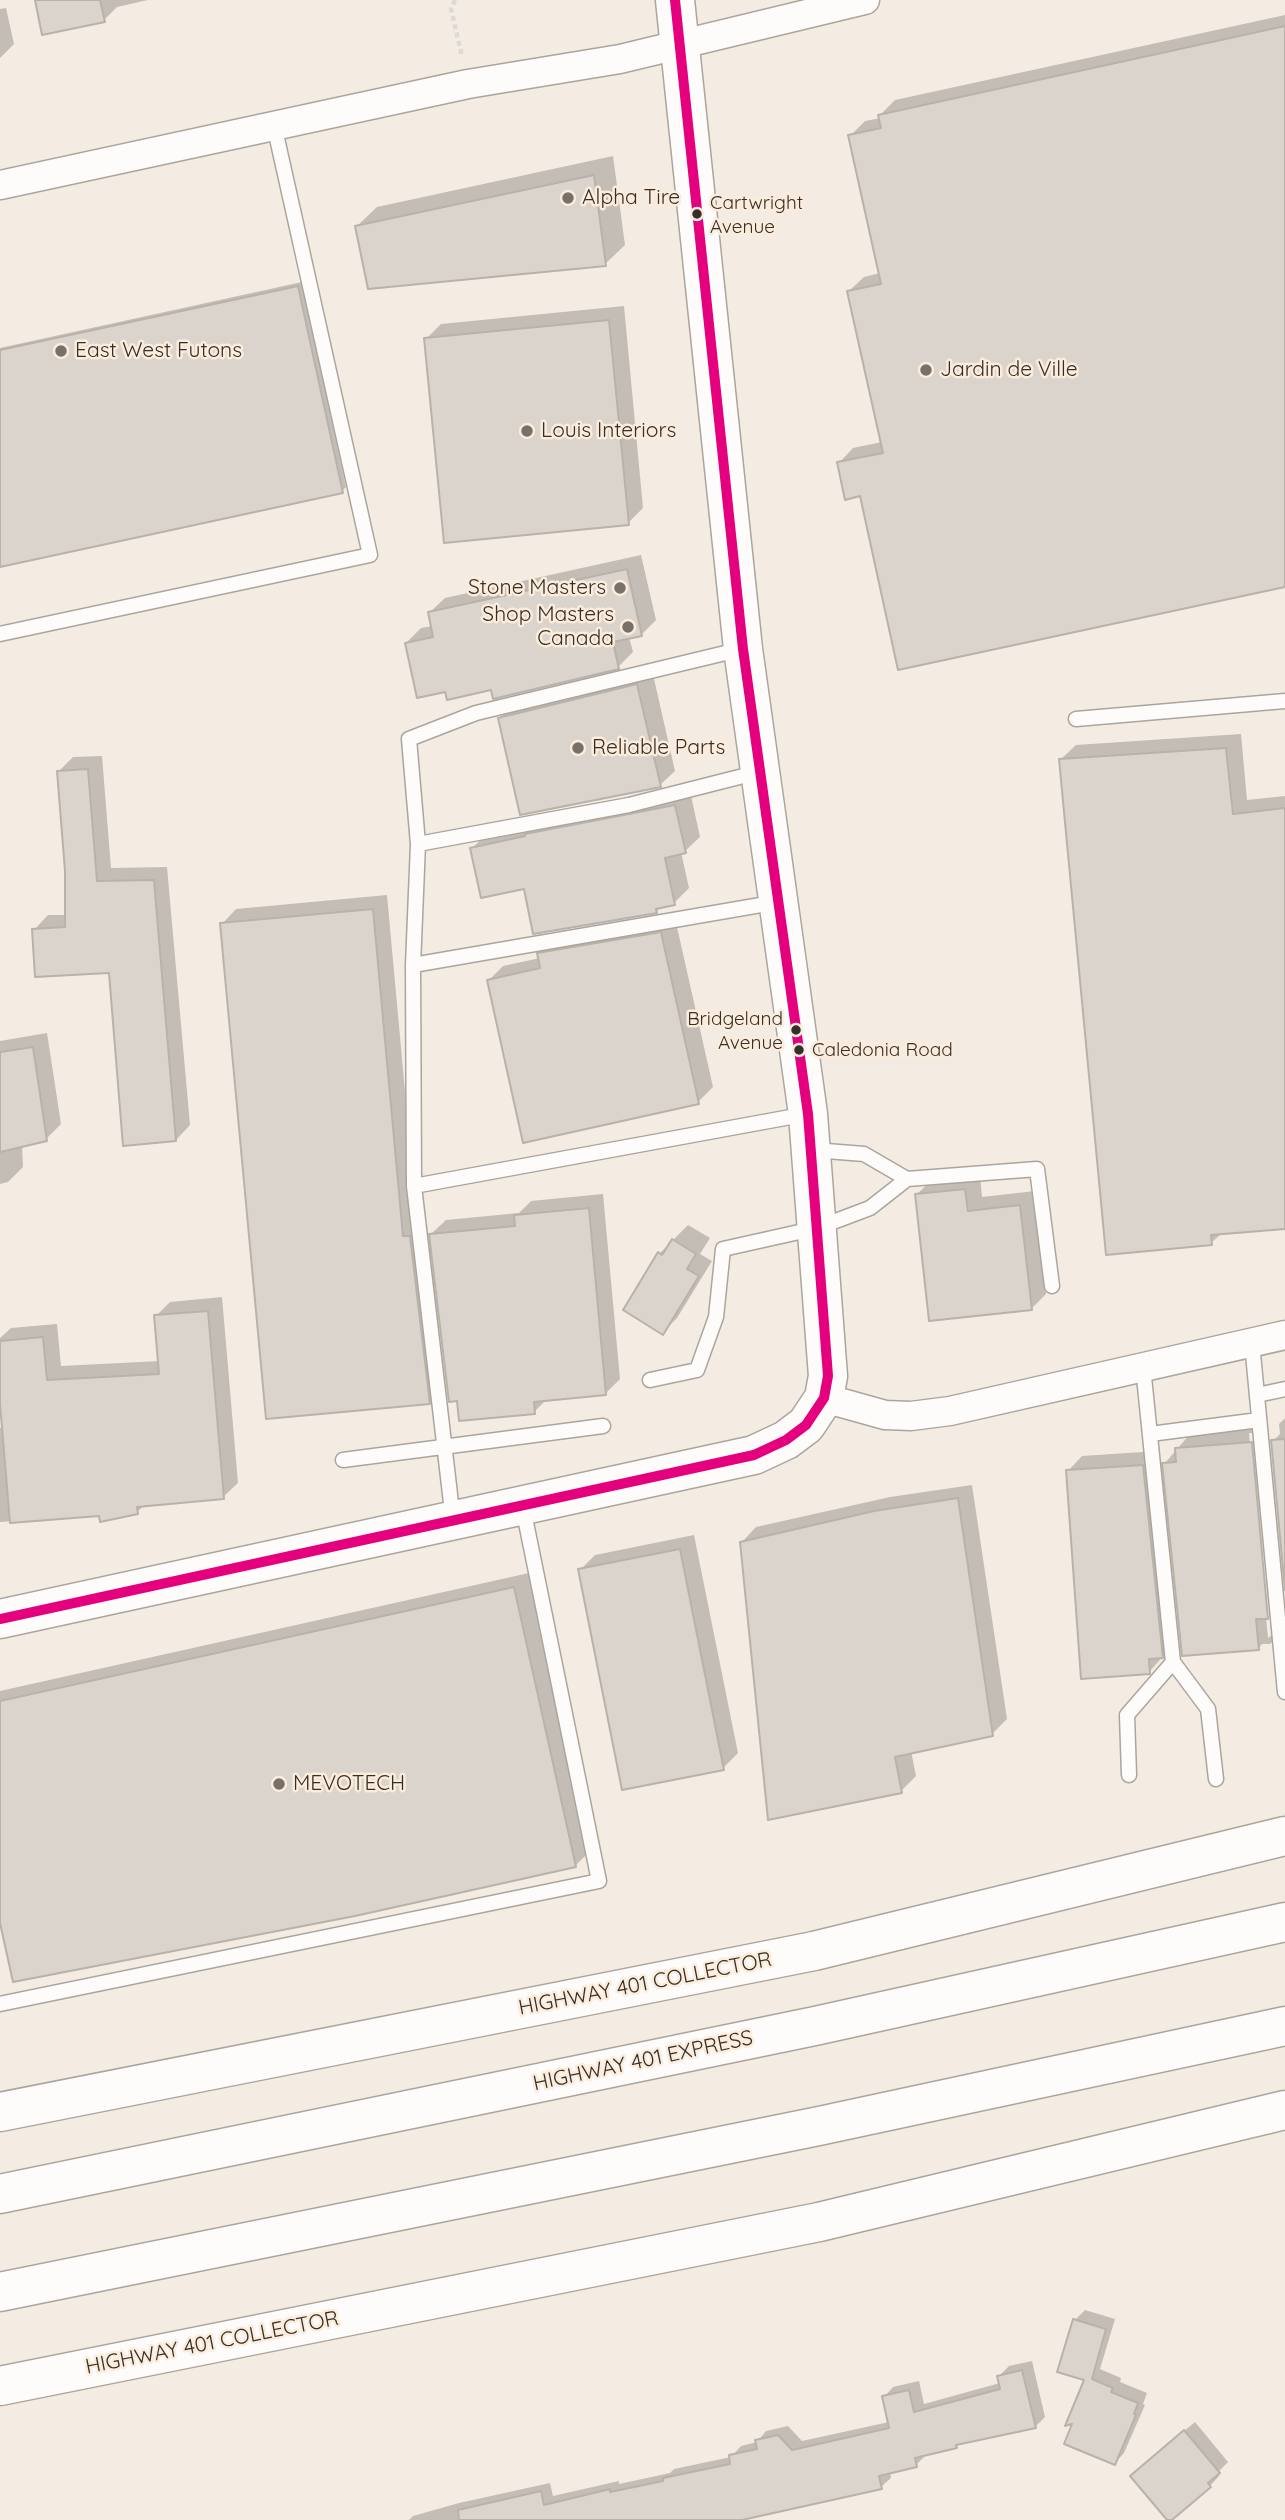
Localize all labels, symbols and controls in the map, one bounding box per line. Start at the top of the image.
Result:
place label: Alpha Tire [582,185,680,211]
marker: Alpha Tire [560,190,576,206]
place label: Cartwright Avenue [710,192,803,236]
marker: Cartwright Avenue [690,207,704,221]
place label: East West Futons [75,338,242,364]
marker: East West Futons [53,343,69,359]
place label: Jardin de Ville [940,357,1078,383]
marker: Jardin de Ville [918,362,934,378]
place label: Louis Interiors [541,418,676,444]
marker: Louis Interiors [519,423,535,439]
place label: Stone Masters [468,575,606,601]
marker: Stone Masters [612,580,628,596]
place label: Shop Masters Canada [482,602,614,652]
marker: Shop Masters Canada [620,619,636,635]
place label: Reliable Parts [592,735,725,761]
marker: Reliable Parts [570,740,586,756]
place label: Bridgeland Avenue [687,1008,783,1052]
marker: Bridgeland Avenue [789,1023,803,1037]
place label: Caledonia Road [812,1039,953,1061]
marker: Caledonia Road [792,1043,806,1057]
place label: MEVOTECH [293,1771,405,1797]
marker: MEVOTECH [271,1776,287,1792]
street label: HIGHWAY 401 COLLECTOR [516,1947,774,2021]
street label: HIGHWAY 401 EXPRESS [531,2025,755,2097]
street label: HIGHWAY 401 COLLECTOR [83,2306,341,2380]

